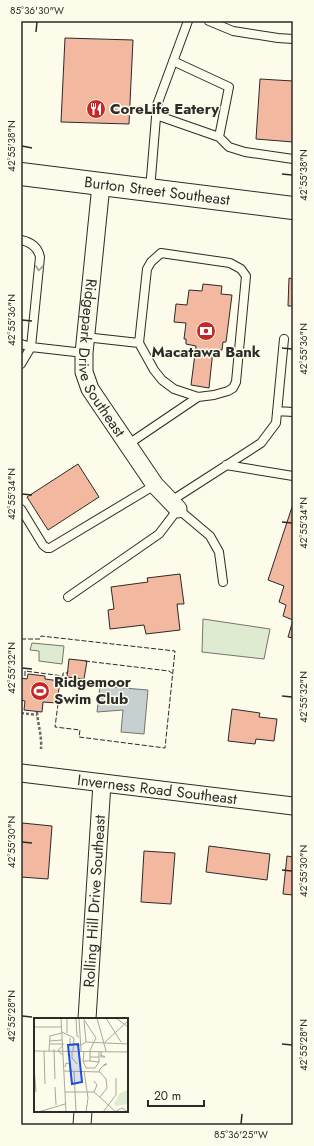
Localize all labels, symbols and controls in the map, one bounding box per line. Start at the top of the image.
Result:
text: 85°36'30"W [10,3,64,18]
restaurant icon: CoreLife Eatery [85,98,107,120]
place label: CoreLife Eatery [110,98,219,120]
text: 42°55'38"N [4,120,19,172]
text: 42°55'38"N [296,149,311,201]
street label: Burton Street Southeast [83,171,231,211]
one-way arrow [35,265,44,271]
street label: Ridgepark Drive Southeast [73,278,131,442]
text: 42°55'36"N [4,294,19,346]
bank icon: Macatawa Bank [195,320,217,342]
text: 42°55'36"N [296,323,311,375]
place label: Macatawa Bank [151,341,261,363]
text: 42°55'34"N [4,468,19,520]
text: 42°55'34"N [296,497,311,549]
text: 42°55'32"N [4,642,19,694]
place label: Ridgemoor Swim Club [54,671,132,710]
text: 42°55'32"N [296,671,311,723]
sports icon: Ridgemoor Swim Club [29,680,51,702]
street label: Inverness Road Southeast [76,769,238,810]
street label: Rolling Hill Drive Southeast [78,814,111,988]
text: 42°55'30"N [4,816,19,868]
text: 42°55'30"N [296,845,311,897]
text: 42°55'28"N [4,990,19,1042]
inset map [34,1018,128,1112]
text: 42°55'28"N [296,1019,311,1071]
scale bar [148,1082,204,1108]
text: 20 m [154,1087,181,1105]
text: 85°36'25"W [214,1127,268,1142]

